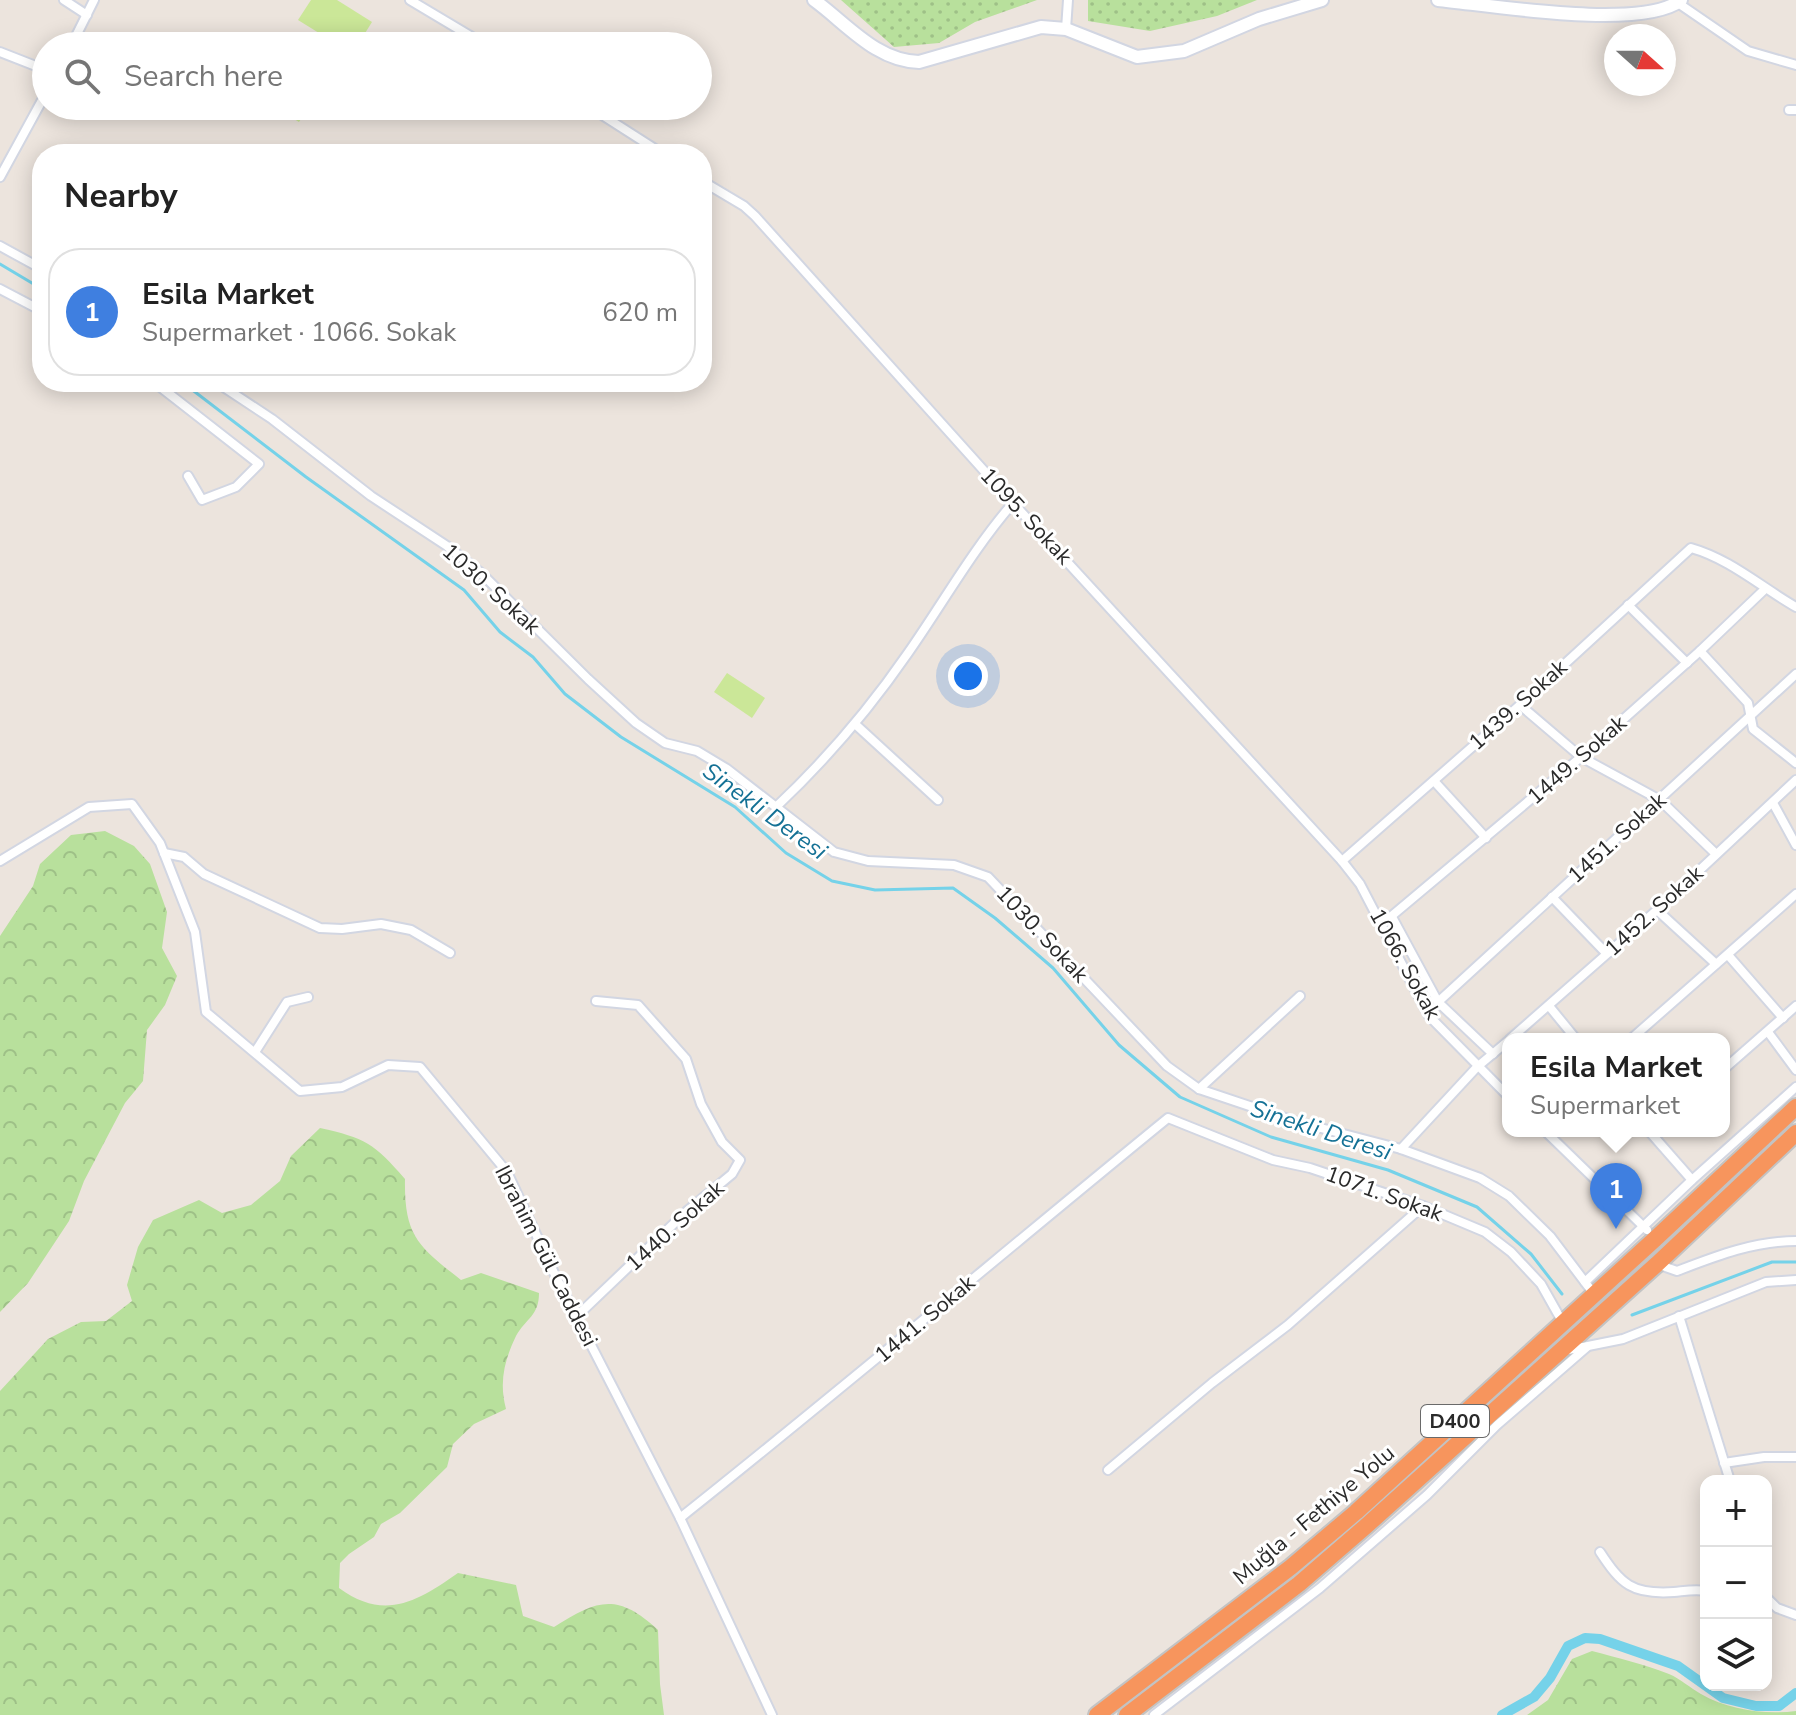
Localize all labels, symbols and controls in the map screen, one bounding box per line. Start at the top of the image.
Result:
north arrow [1604,24,1676,96]
search box [32,32,712,120]
icon: search [60,54,104,98]
text: Search here [124,56,283,97]
text: Nearby [64,173,178,219]
text: Esila Market [142,274,314,315]
text: 1 [84,295,100,330]
text: 620 m [602,295,678,330]
text: Supermarket · 1066. Sokak [142,315,456,350]
street label: 1095. Sokak [973,461,1080,572]
street label: 1030. Sokak [435,537,547,642]
street label: 1439. Sokak [1462,652,1574,757]
your location [948,656,988,696]
street label: 1449. Sokak [1521,708,1634,812]
water label: Sinekli Deresi [696,755,834,867]
street label: 1451. Sokak [1561,785,1673,890]
street label: 1452. Sokak [1598,858,1710,963]
street label: 1030. Sokak [989,879,1096,990]
street label: 1066. Sokak [1362,903,1448,1026]
popup [1502,1033,1730,1137]
text: Esila Market [1530,1047,1702,1088]
text: Supermarket [1530,1088,1680,1123]
water label: Sinekli Deresi [1246,1092,1396,1168]
street label: 1071. Sokak [1321,1159,1448,1229]
street label: Ibrahim Gül Caddesi [487,1160,605,1352]
pin: 1 [1590,1163,1642,1229]
street label: 1440. Sokak [619,1173,731,1278]
street label: 1441. Sokak [868,1267,982,1370]
road number: D400 [1421,1405,1489,1437]
street label: Muğla - Fethiye Yolu [1227,1438,1401,1592]
map controls [1700,1475,1772,1691]
button: + [1700,1475,1772,1547]
button: − [1700,1547,1772,1619]
button: layers [1700,1619,1772,1691]

